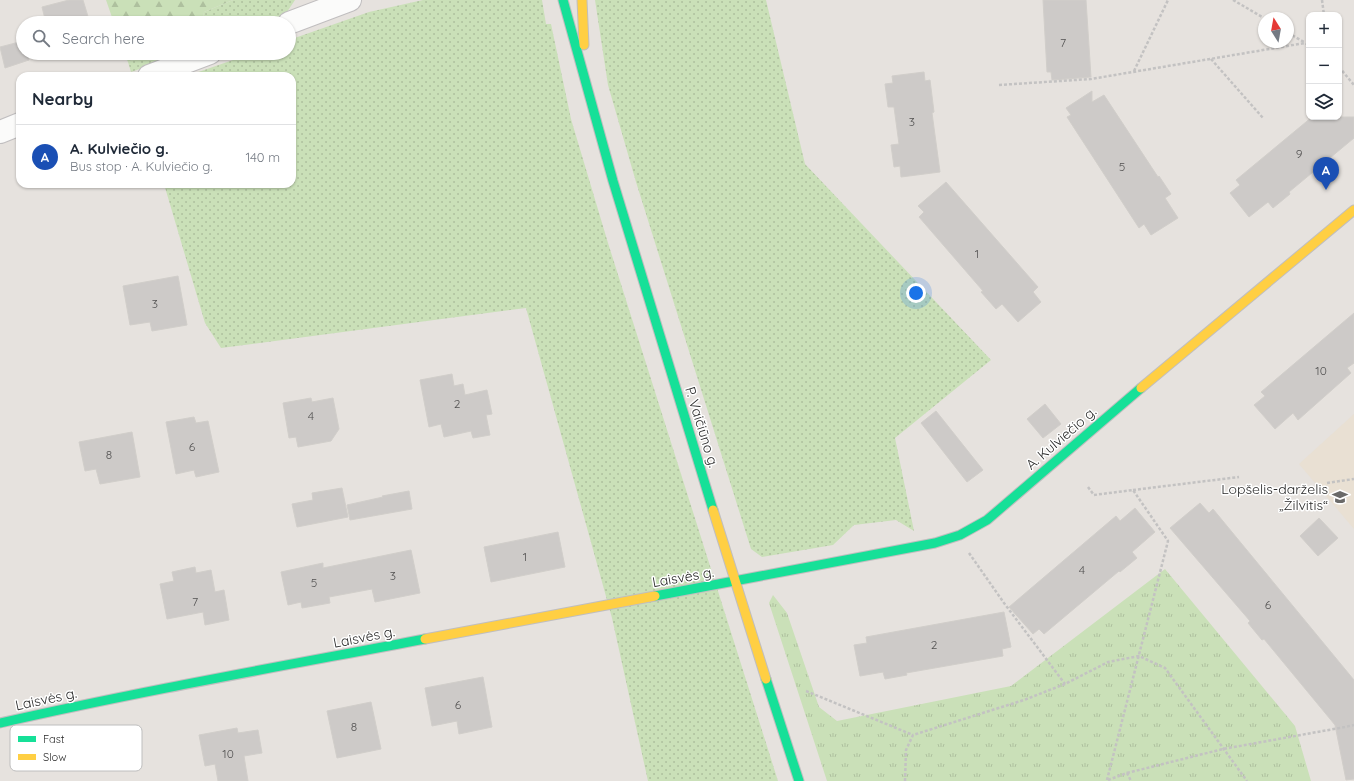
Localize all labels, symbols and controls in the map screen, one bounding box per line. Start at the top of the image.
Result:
north arrow [1258,12,1294,48]
map controls [1306,12,1342,120]
button: + [1306,12,1342,48]
search box [16,16,296,60]
icon: search [30,27,52,49]
text: Search here [62,29,145,48]
house number: 7 [1060,35,1066,50]
button: − [1306,48,1342,84]
button: layers [1306,84,1342,120]
text: Nearby [32,88,93,109]
house number: 3 [909,114,915,129]
text: A. Kulviečio g. [70,139,169,158]
house number: 9 [1296,146,1303,161]
text: A [41,149,49,165]
text: 140 m [245,149,280,165]
pin: A [1313,157,1339,190]
text: Bus stop · A. Kulviečio g. [70,158,213,174]
house number: 5 [1119,159,1125,174]
house number: 1 [975,246,979,261]
your location [906,283,926,303]
house number: 3 [152,296,158,311]
house number: 10 [1315,363,1327,378]
street label: P. Vaičiūno g. [681,384,723,470]
house number: 2 [454,396,461,411]
street label: A. Kulviečio g. [1022,402,1100,474]
house number: 4 [308,408,314,423]
house number: 6 [189,439,196,454]
house number: 8 [106,447,112,462]
place label: Lopšelis-darželis „Žilvitis“ [1221,480,1328,514]
school or university icon: Lopšelis-darželis „Žilvitis“ [1331,488,1349,506]
house number: 1 [523,549,527,564]
house number: 4 [1079,562,1085,577]
street label: Laisvės g. [651,563,715,591]
house number: 3 [390,568,396,583]
house number: 5 [311,575,317,590]
house number: 7 [192,594,198,609]
house number: 6 [1265,597,1272,612]
street label: Laisvės g. [332,622,396,652]
house number: 2 [931,637,938,652]
street label: Laisvės g. [14,684,78,714]
house number: 6 [455,697,462,712]
house number: 8 [351,719,357,734]
legend [10,725,142,771]
text: Fast [43,732,65,746]
house number: 10 [222,746,234,761]
text: Slow [43,750,67,764]

